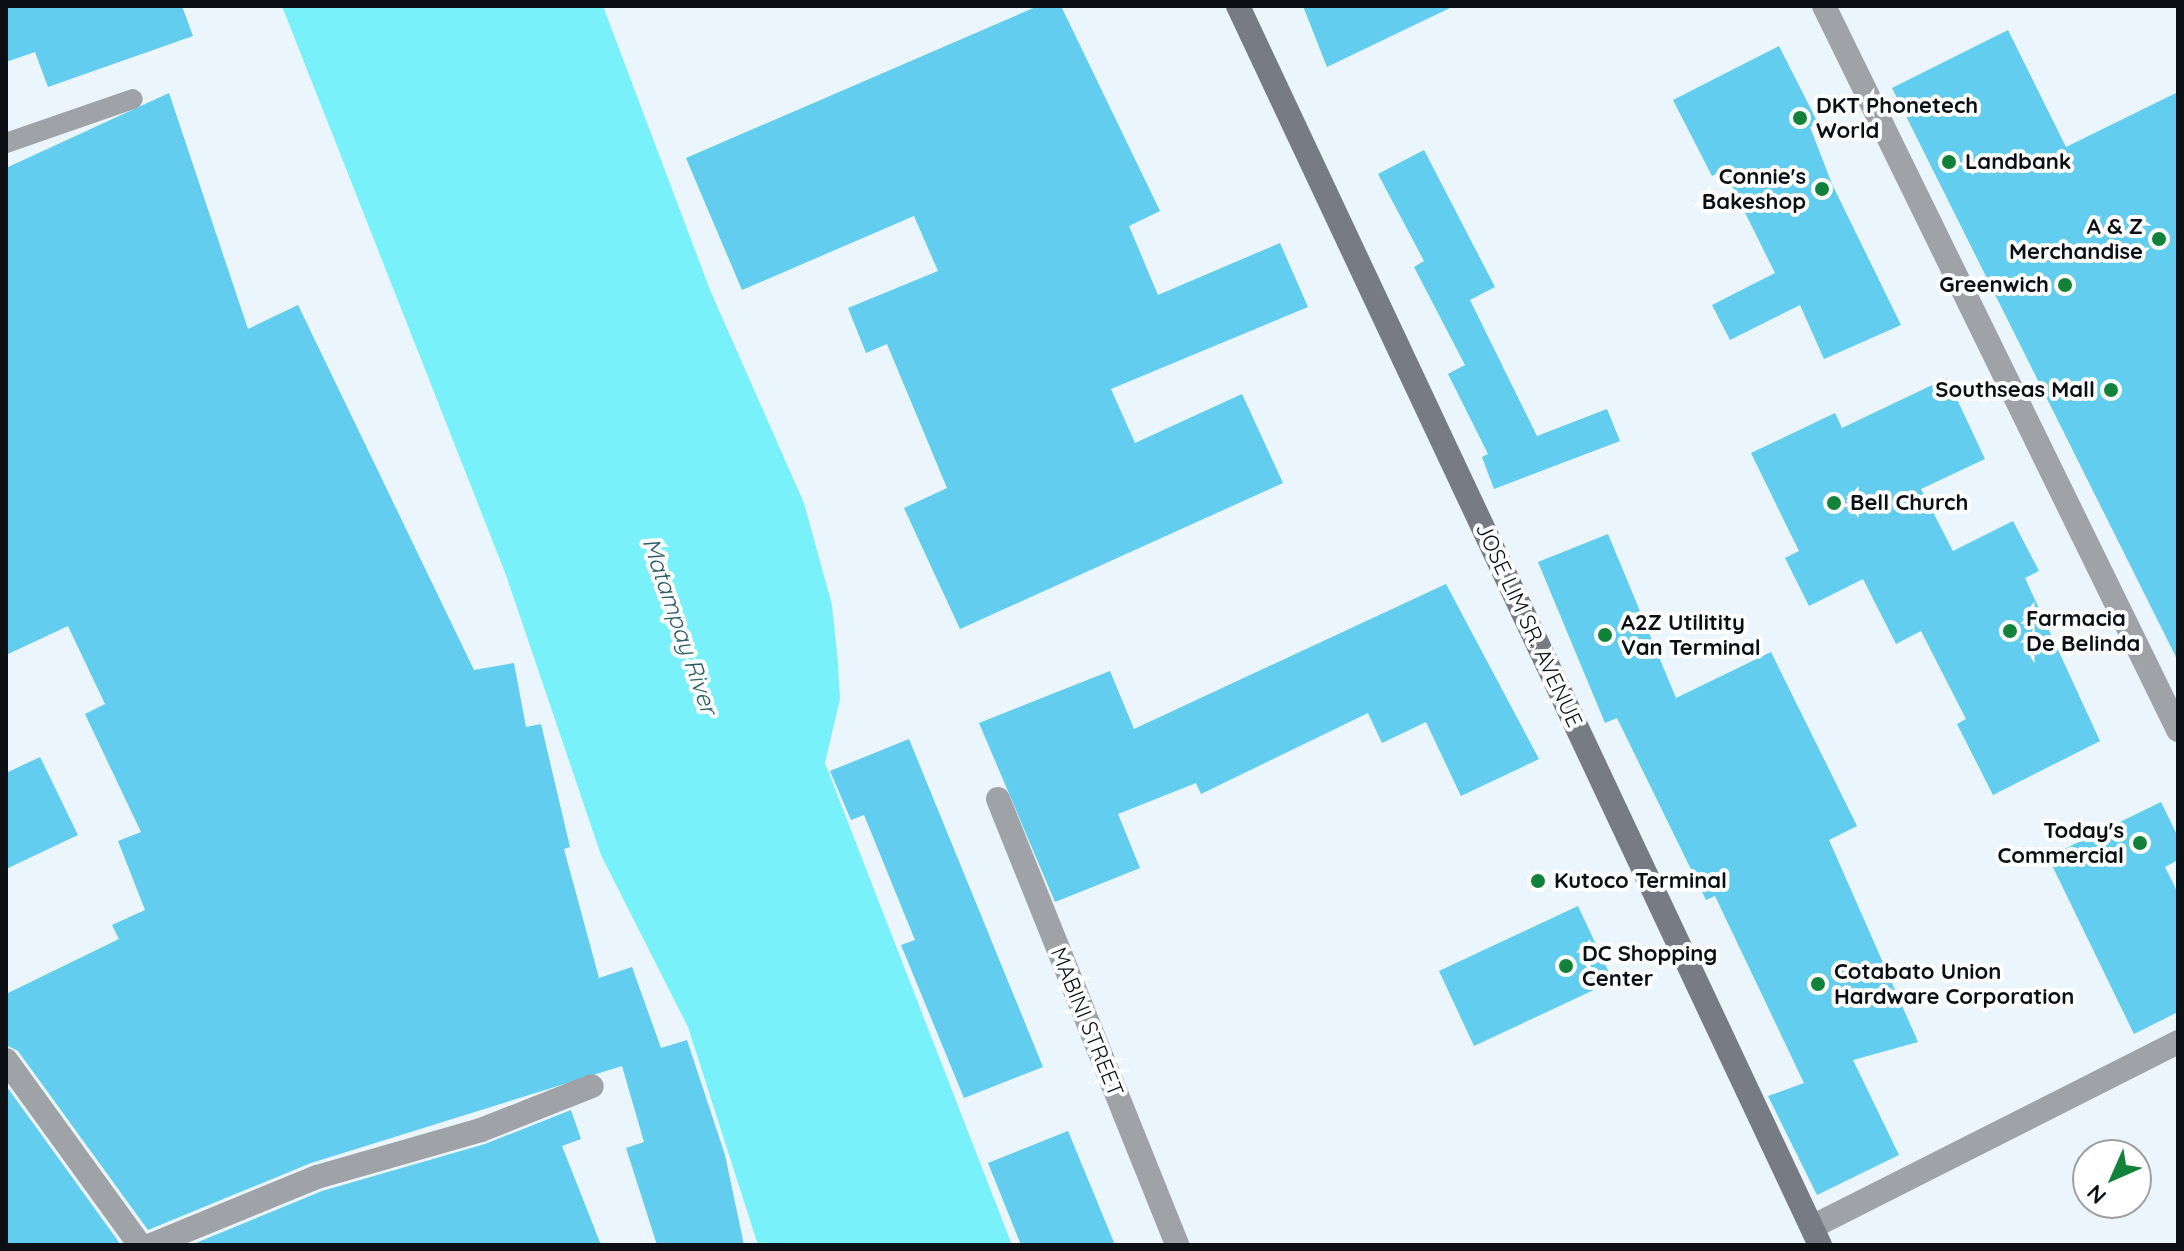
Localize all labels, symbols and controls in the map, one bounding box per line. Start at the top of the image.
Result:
place label: DKT Phonetech World [1816,92,1978,144]
marker: DKT Phonetech World [1791,109,1809,127]
place label: Landbank [1965,149,2071,175]
marker: Landbank [1940,153,1958,171]
place label: Connie's Bakeshop [1702,163,1806,214]
marker: Connie's Bakeshop [1813,180,1831,198]
place label: A & Z Merchandise [2009,213,2143,264]
marker: A & Z Merchandise [2150,230,2168,248]
place label: Greenwich [1939,272,2049,298]
marker: Greenwich [2056,276,2074,294]
place label: Southseas Mall [1935,377,2095,403]
marker: Southseas Mall [2102,381,2120,399]
place label: Bell Church [1850,490,1968,516]
marker: Bell Church [1825,494,1843,512]
street label: JOSE LIM SR. AVENUE [1470,519,1588,731]
water label: Matampay River [636,534,724,718]
place label: Farmacia De Belinda [2026,605,2140,656]
place label: A2Z Utilitity Van Terminal [1621,609,1761,660]
marker: Farmacia De Belinda [2001,622,2019,640]
marker: A2Z Utilitity Van Terminal [1596,626,1614,644]
place label: Today's Commercial [1997,817,2124,868]
marker: Today's Commercial [2131,834,2149,852]
place label: Kutoco Terminal [1554,868,1727,894]
marker: Kutoco Terminal [1529,872,1547,890]
place label: DC Shopping Center [1582,940,1717,992]
street label: MABINI STREET [1045,944,1129,1100]
marker: DC Shopping Center [1557,957,1575,975]
place label: Cotabato Union Hardware Corporation [1834,958,2074,1010]
marker: Cotabato Union Hardware Corporation [1809,975,1827,993]
north arrow [2072,1139,2152,1219]
text: N [2081,1179,2112,1210]

